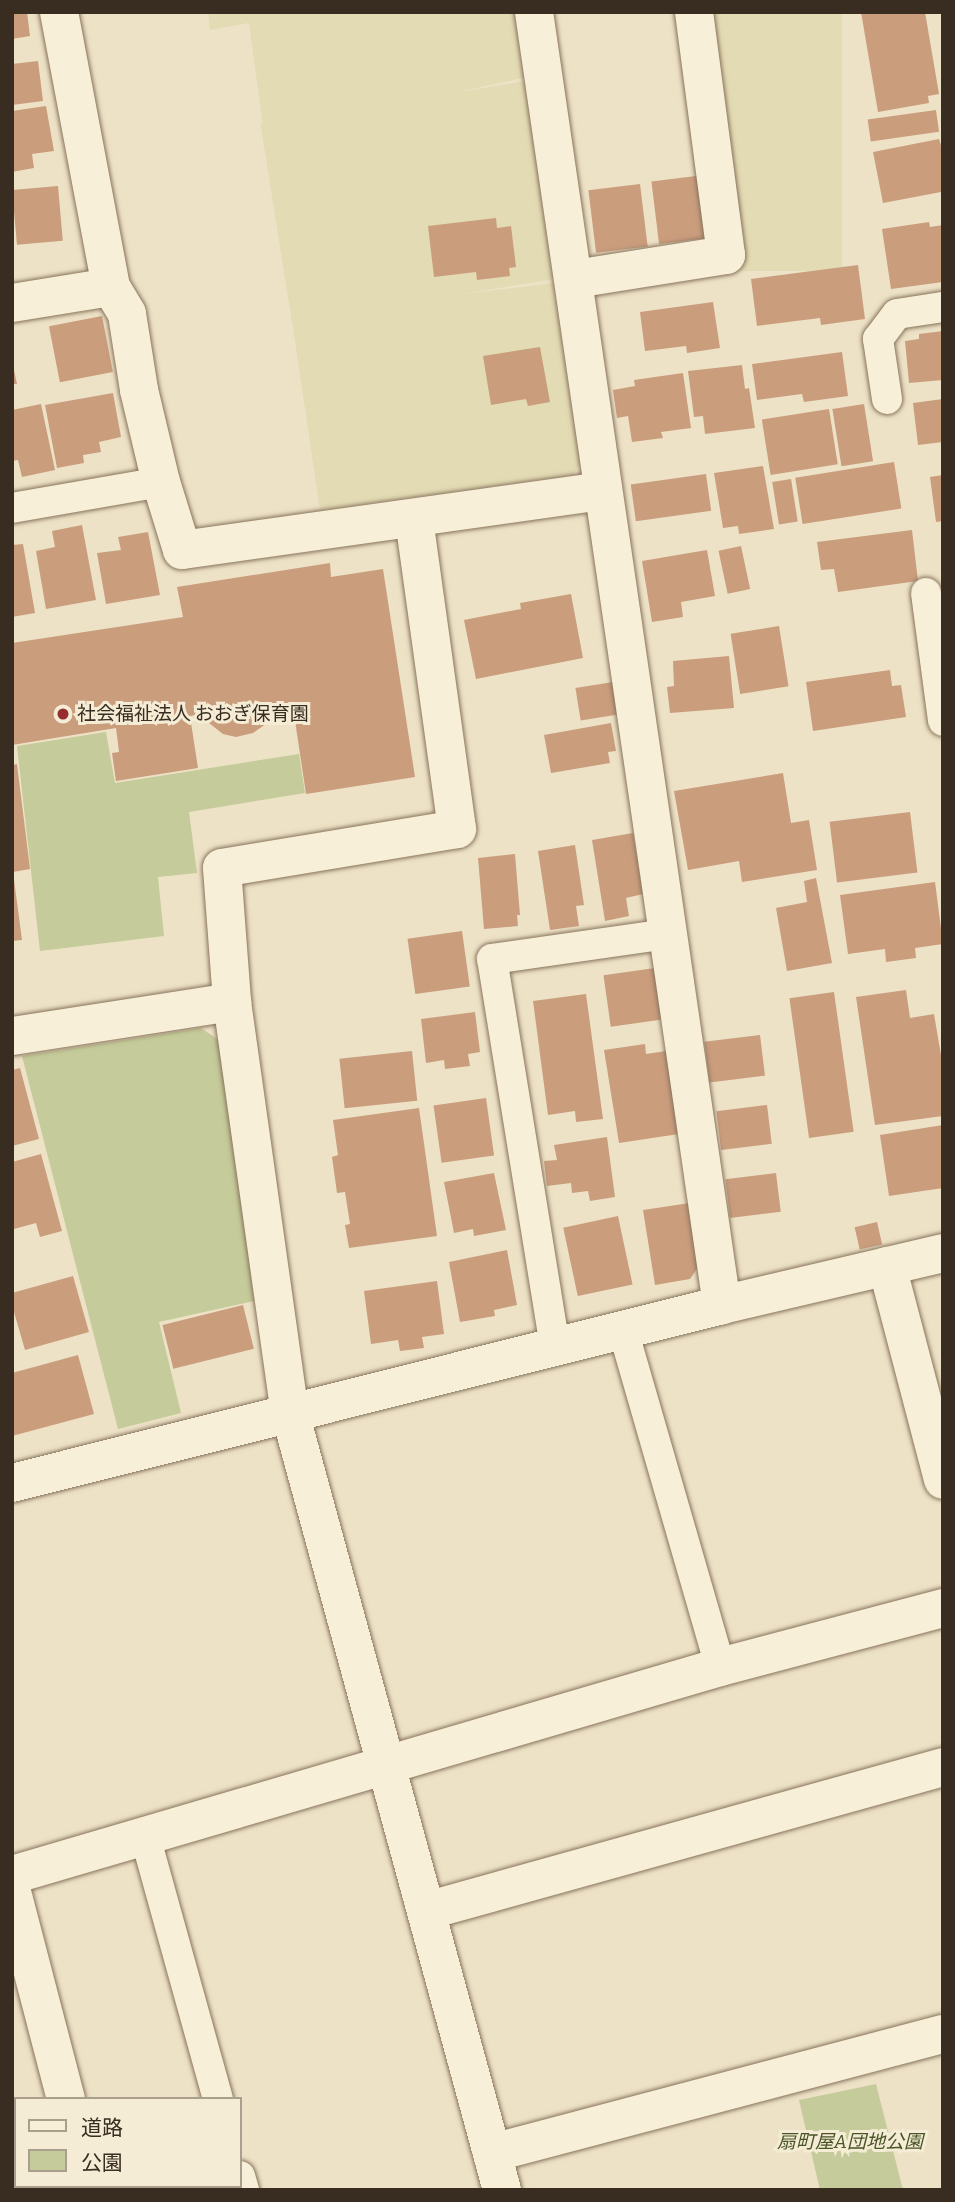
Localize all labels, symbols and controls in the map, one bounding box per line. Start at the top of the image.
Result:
place label: 社会福祉法人 おおぎ保育園 [77,703,309,725]
marker: 社会福祉法人 おおぎ保育園 [55,706,71,722]
legend [14,2097,242,2188]
text: 道路 [81,2115,123,2141]
park label: 扇町屋A団地公園 [777,2131,923,2153]
text: 公園 [81,2150,123,2176]

